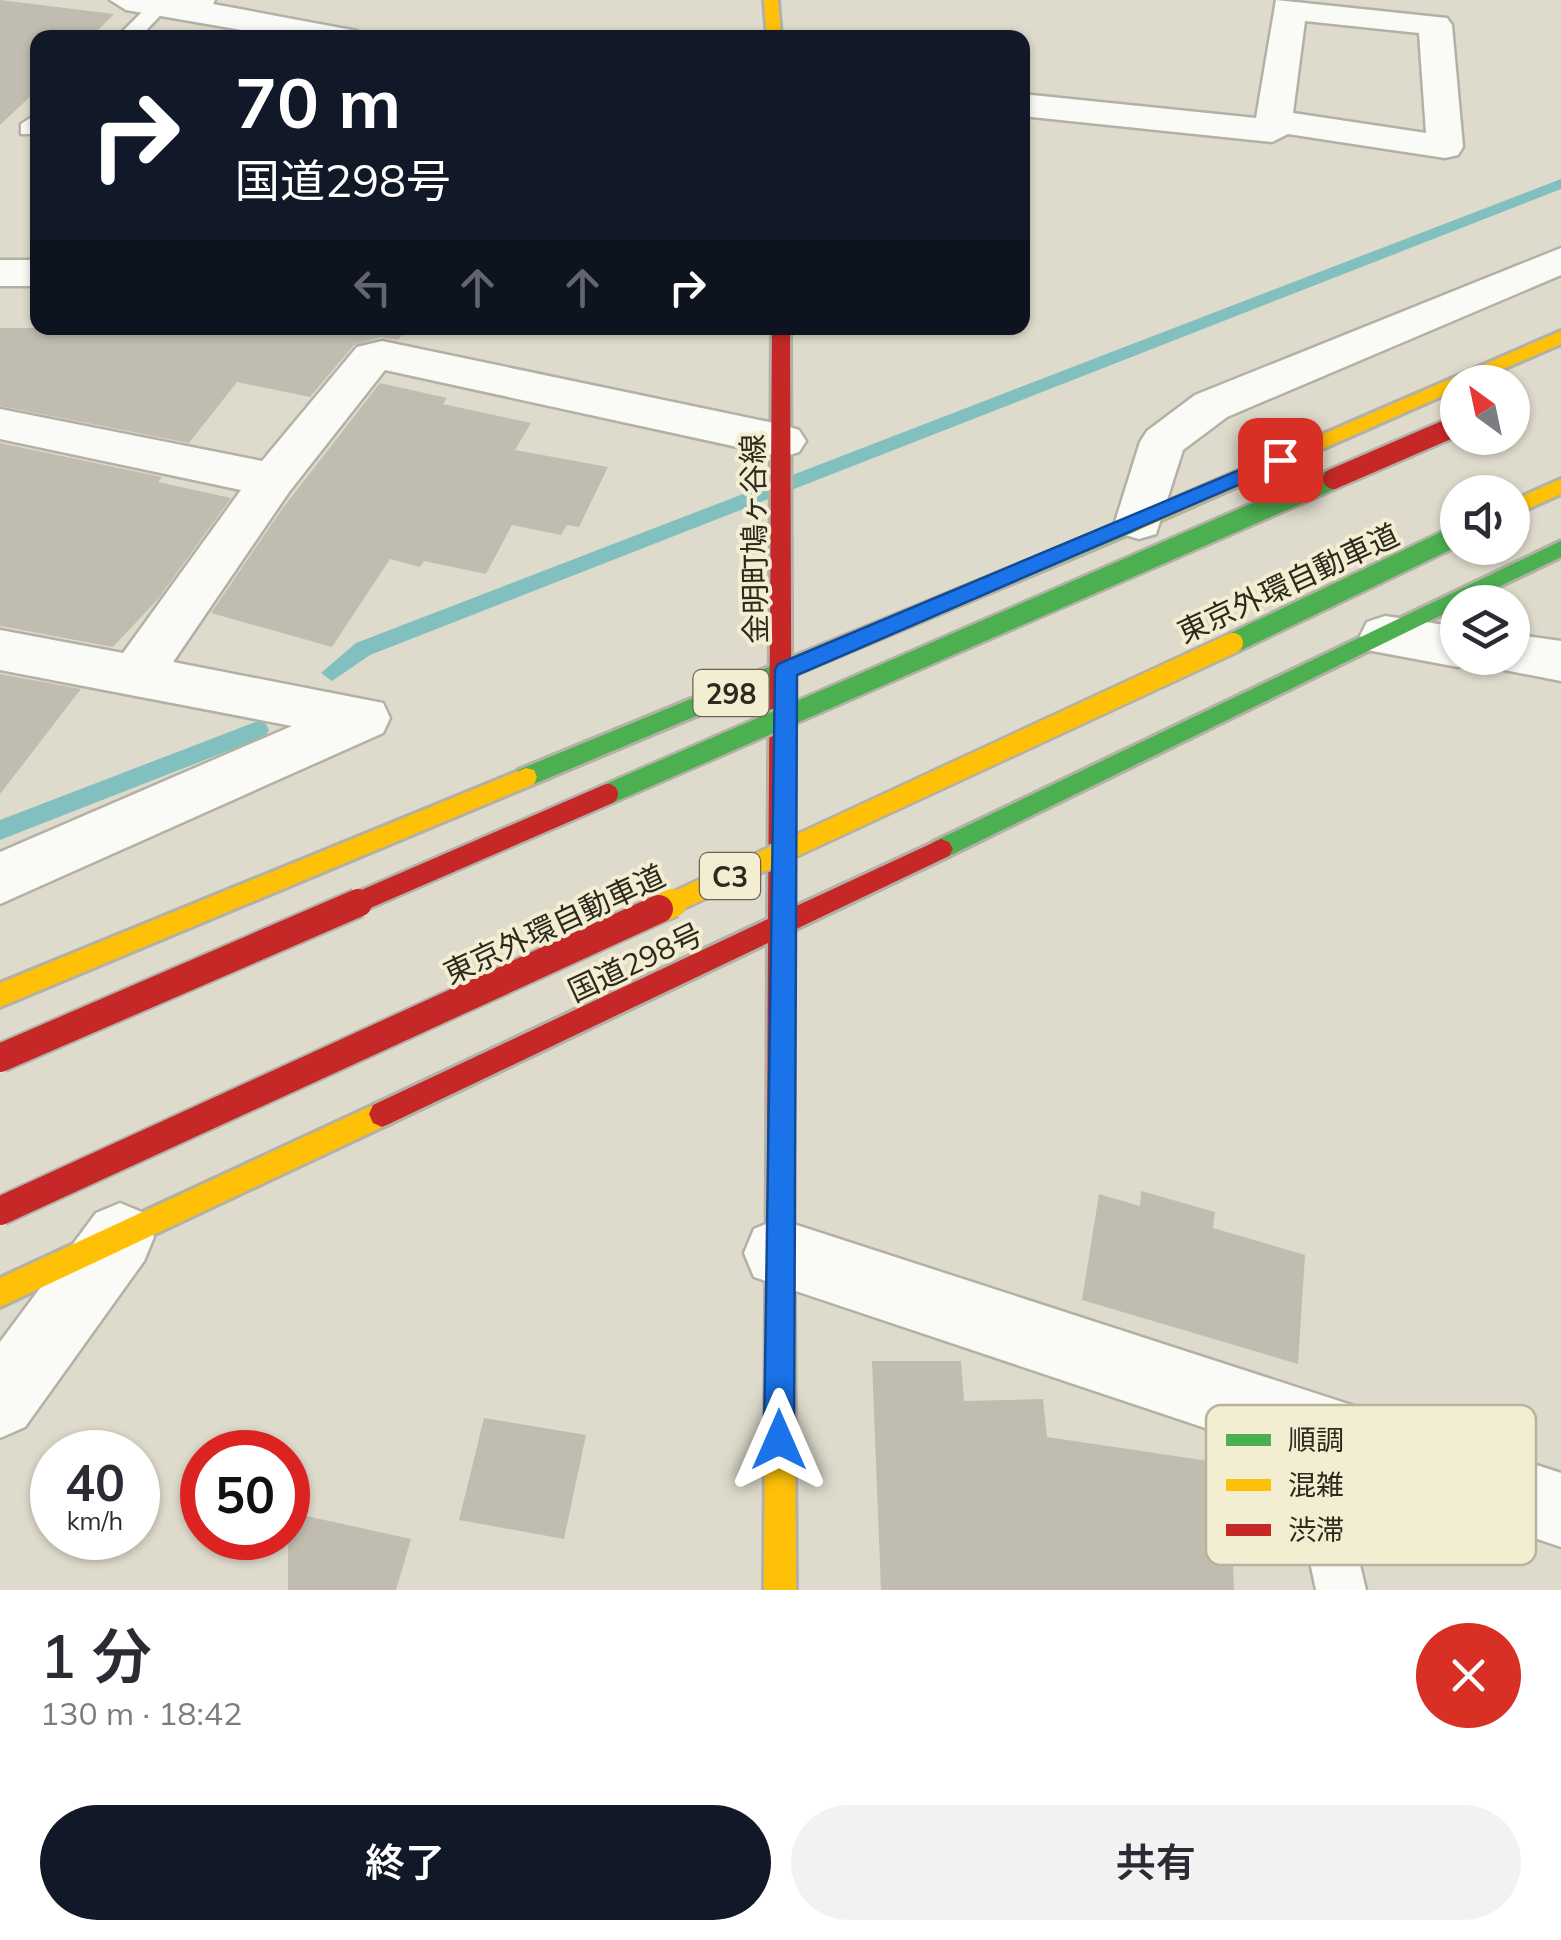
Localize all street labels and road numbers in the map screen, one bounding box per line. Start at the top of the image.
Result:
street label: 金明町鳩ヶ谷線 [733,434,775,644]
street label: 東京外環自動車道 [1171,515,1405,651]
road number: 298 [694,670,768,716]
road number: C3 [700,853,760,899]
street label: 東京外環自動車道 [437,856,671,992]
street label: 国道298号 [562,914,708,1010]

